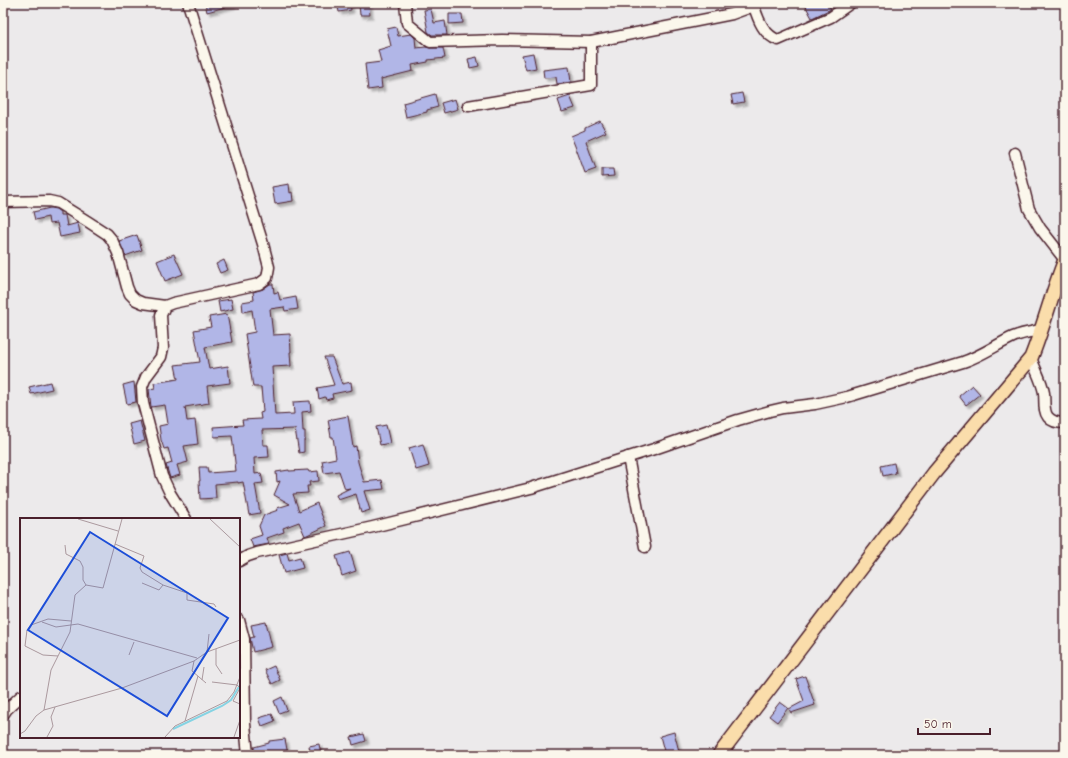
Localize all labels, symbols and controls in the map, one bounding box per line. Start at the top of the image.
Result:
inset map [20,518,240,738]
scale bar [918,710,990,736]
text: 50 m [924,717,952,731]

